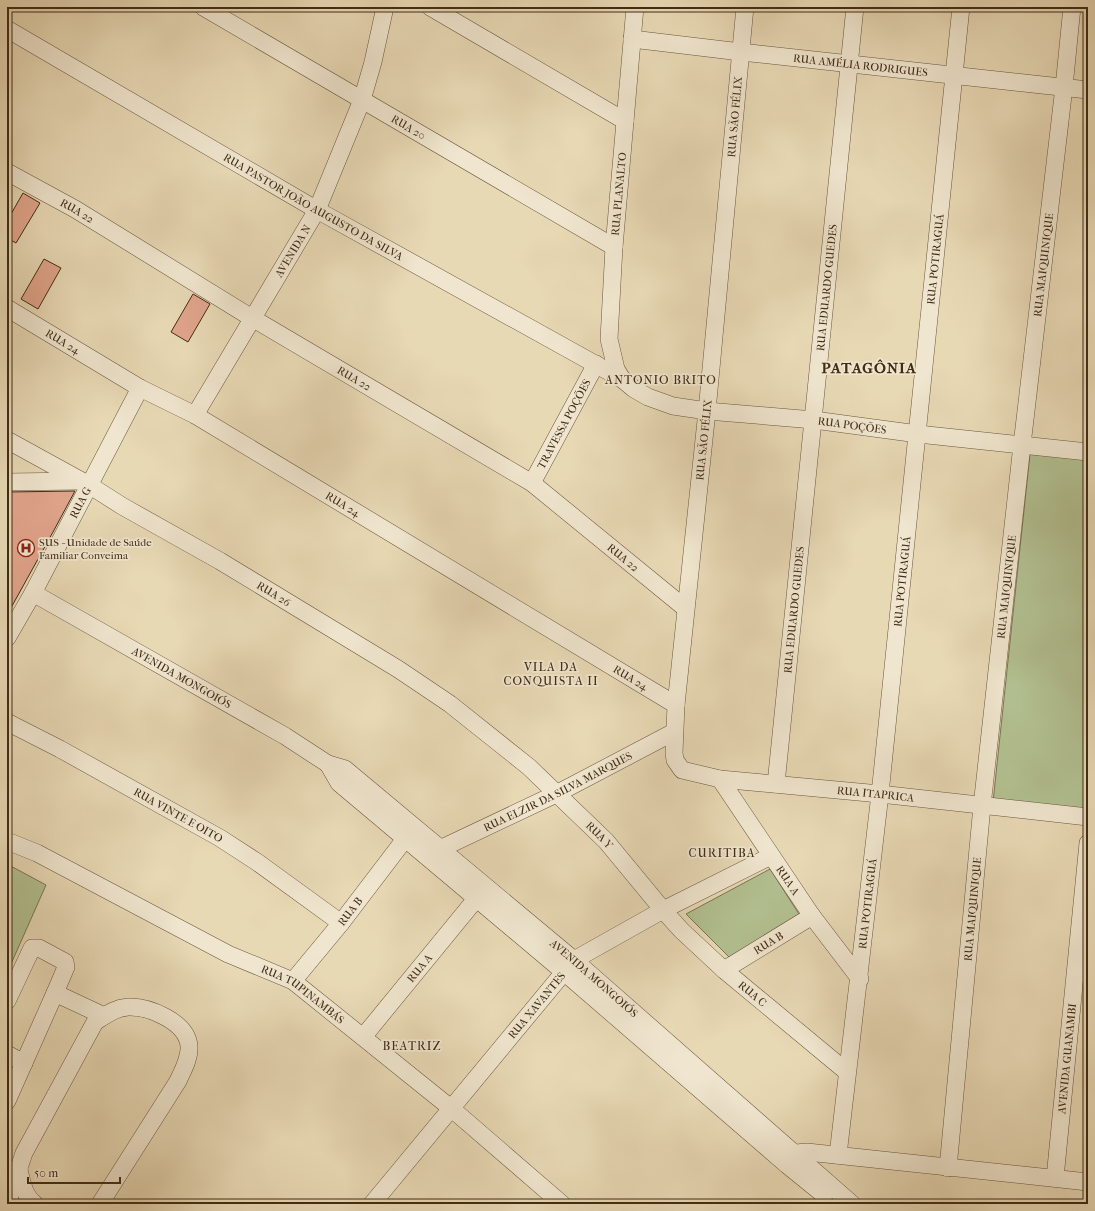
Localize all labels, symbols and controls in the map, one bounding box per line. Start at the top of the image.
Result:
street label: RUA AMÉLIA RODRIGUES [792,51,929,79]
street label: RUA SÃO FÉLIX [725,76,745,158]
street label: RUA 20 [389,112,428,142]
street label: RUA PASTOR JOÃO AUGUSTO DA SILVA [221,150,406,263]
street label: RUA PLANALTO [609,151,629,236]
street label: RUA 22 [58,196,97,226]
street label: RUA POTIRAGUÁ [924,212,946,305]
street label: RUA MAIQUINIQUE [1031,212,1056,318]
street label: AVENIDA N [271,222,314,280]
street label: RUA EDUARDO GUEDES [814,223,839,352]
street label: RUA 24 [43,326,83,357]
district label: PATAGÔNIA [821,359,917,377]
street label: RUA 22 [335,363,374,393]
district label: ANTONIO BRITO [604,373,717,387]
street label: TRAVESSA POÇÕES [534,376,593,471]
street label: RUA SÃO FÉLIX [693,398,715,481]
street label: RUA POÇÕES [817,414,888,436]
street label: RUA G [67,485,94,520]
street label: RUA 24 [323,489,363,520]
street label: RUA MAIQUINIQUE [994,534,1019,640]
street label: RUA POTIRAGUÁ [891,535,913,628]
place label: SUS - Unidade de Saúde Familiar Conveima [39,536,152,562]
hospital icon: SUS - Unidade de Saúde Familiar Conveima [16,538,36,558]
street label: RUA 22 [605,541,642,574]
street label: RUA EDUARDO GUEDES [781,545,807,674]
street label: RUA 26 [255,578,293,609]
street label: AVENIDA MONGOIÓS [129,644,234,711]
district label: VILA DA CONQUISTA II [503,660,599,688]
street label: RUA 24 [611,662,650,693]
street label: RUA ELZIR DA SILVA MARQUES [481,749,634,834]
street label: RUA ITAPRICA [836,783,916,804]
street label: RUA VINTE E OITO [132,785,226,845]
street label: RUA Y [583,819,616,852]
district label: CURITIBA [688,846,756,860]
street label: RUA MAIQUINIQUE [961,856,984,962]
street label: RUA POTIRAGUÁ [856,857,879,950]
street label: RUA A [773,863,803,898]
street label: RUA B [335,894,365,928]
street label: RUA B [751,929,786,957]
street label: AVENIDA MONGOIÓS [547,936,641,1020]
street label: RUA A [404,951,435,985]
street label: RUA TUPINAMBÁS [259,962,347,1027]
street label: RUA XAVANTES [505,969,568,1041]
street label: RUA C [736,978,769,1009]
street label: AVENIDA GUANAMBI [1055,1002,1079,1115]
district label: BEATRIZ [382,1039,442,1053]
scale bar [28,1159,120,1185]
text: 50 m [34,1166,58,1180]

